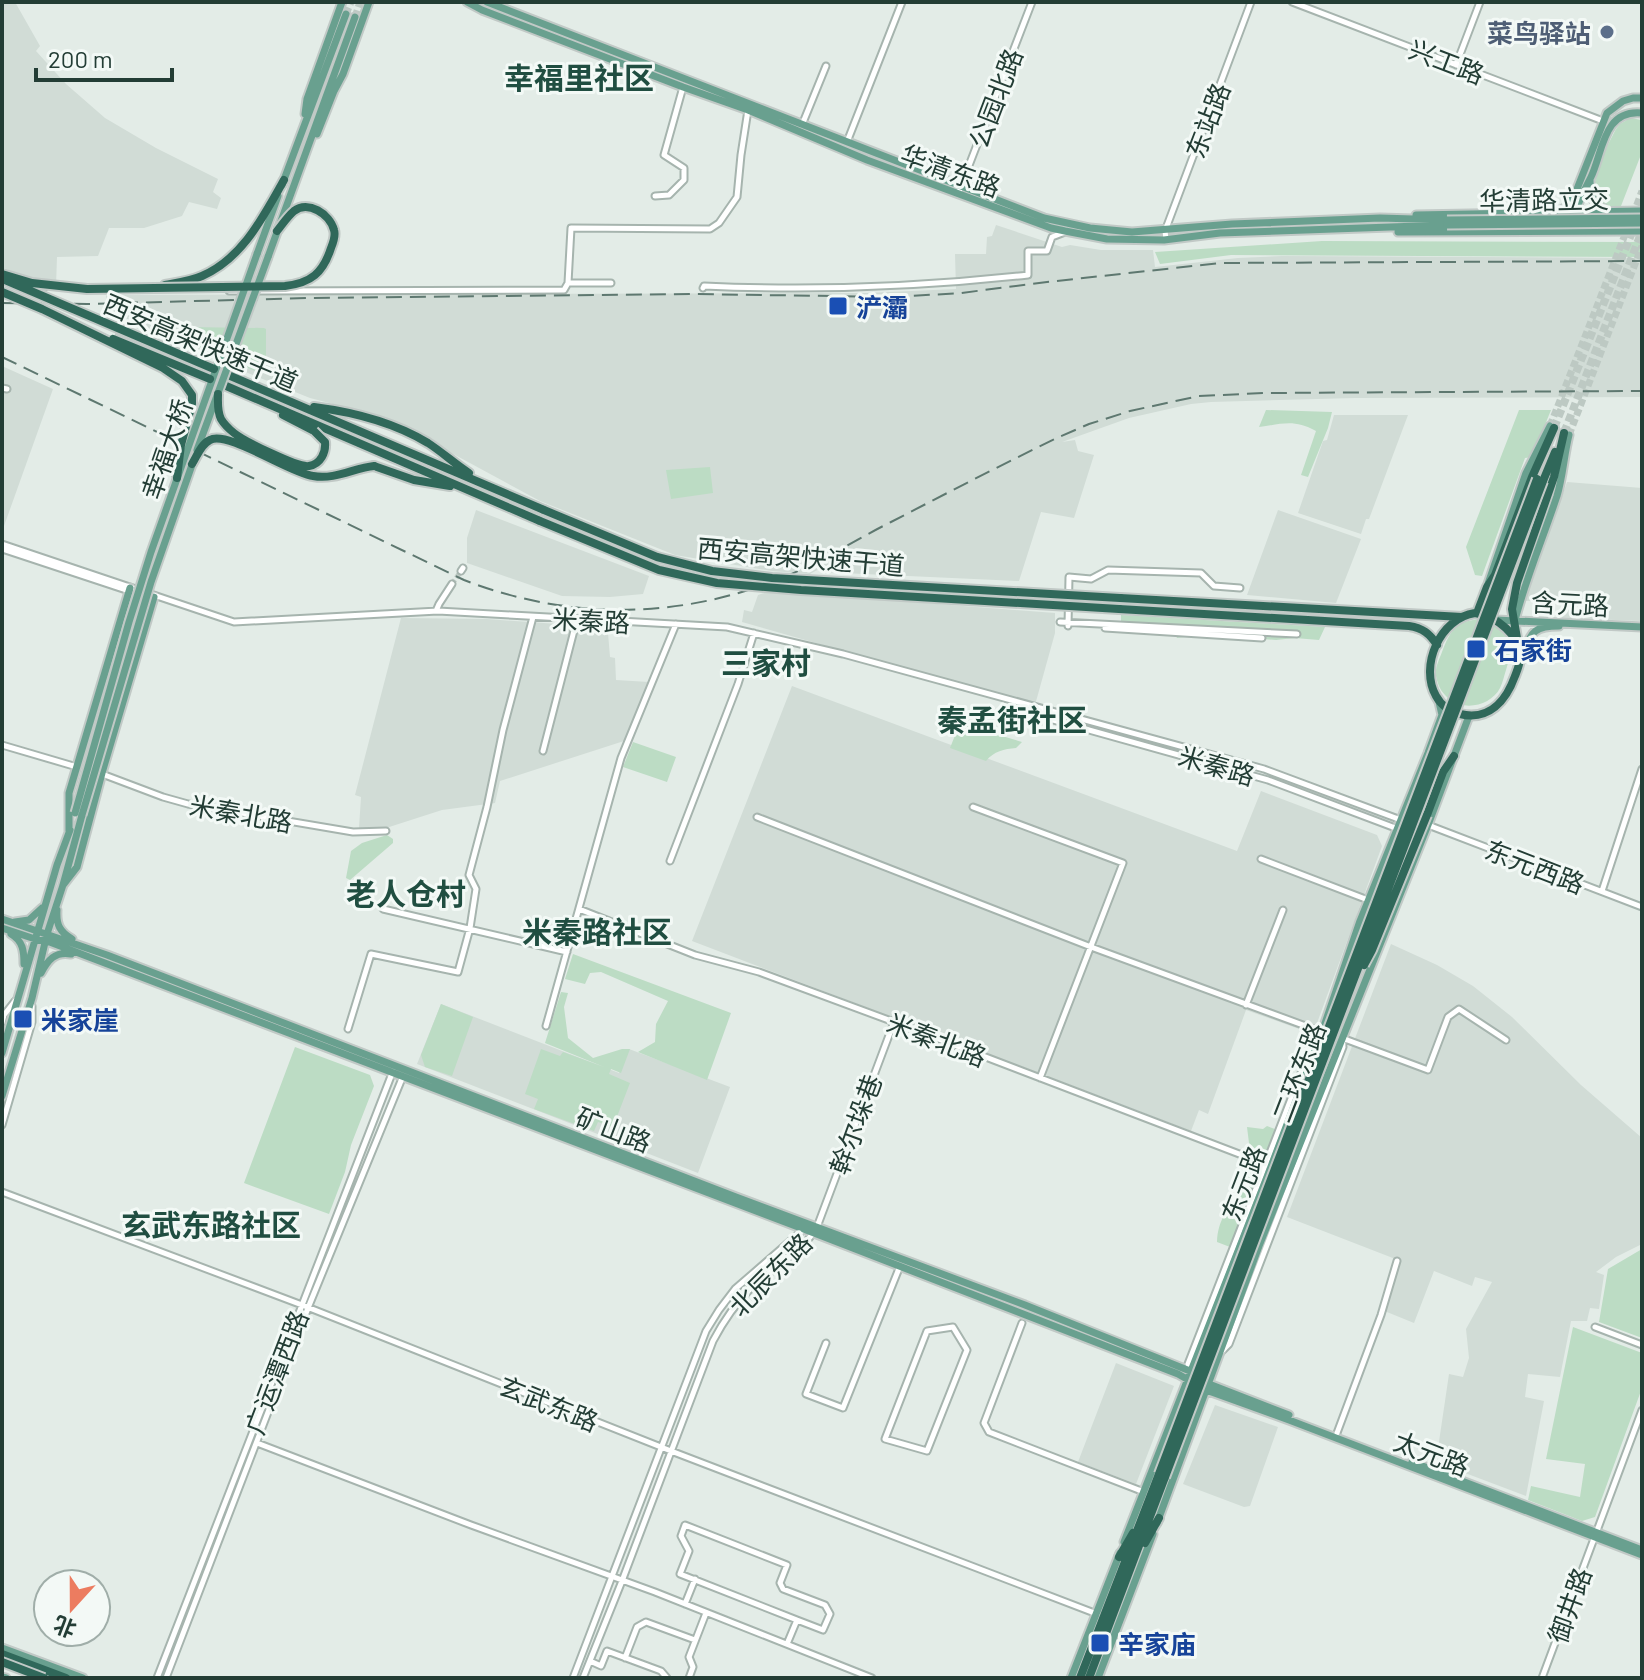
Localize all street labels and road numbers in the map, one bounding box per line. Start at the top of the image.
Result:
street label: 兴工路 [1405,33,1489,89]
street label: 公园北路 [962,44,1028,152]
street label: 东站路 [1179,78,1235,162]
street label: 华清东路 [897,138,1005,202]
street label: 华清路立交 [1479,182,1609,216]
street label: 西安高架快速干道 [99,287,303,397]
street label: 幸福大桥 [134,395,198,503]
street label: 西安高架快速干道 [696,531,906,581]
street label: 含元路 [1530,585,1610,621]
street label: 米秦路 [551,602,631,638]
street label: 米秦路 [1175,739,1259,791]
street label: 米秦北路 [187,789,295,837]
street label: 东元西路 [1481,833,1589,899]
street label: 米秦北路 [883,1006,991,1072]
street label: 二环东路 [1265,1018,1331,1126]
street label: 幹尔垛巷 [823,1070,887,1178]
street label: 矿山路 [572,1101,656,1157]
street label: 东元路 [1215,1141,1271,1225]
street label: 北辰东路 [722,1226,818,1322]
street label: 广运潭西路 [238,1306,314,1438]
street label: 玄武东路 [495,1369,603,1437]
street label: 太元路 [1390,1425,1474,1481]
street label: 御井路 [1541,1563,1597,1647]

